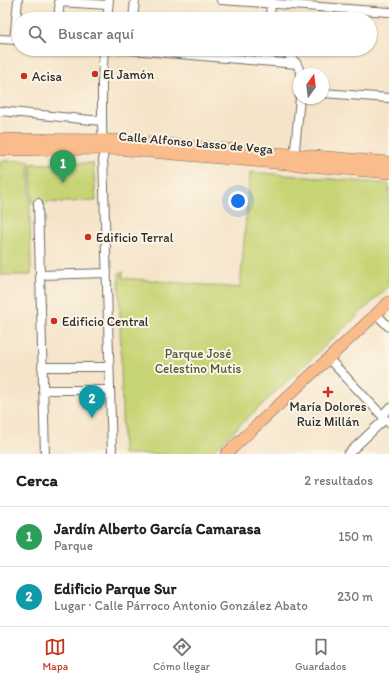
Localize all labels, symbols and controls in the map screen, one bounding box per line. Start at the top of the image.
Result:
search box [12,12,377,56]
icon: search [26,23,48,45]
text: Buscar aquí [58,25,134,43]
place label: El Jamón [103,67,155,82]
north arrow [293,68,329,104]
place label: Acisa [32,69,63,84]
marker: El Jamón [90,69,100,79]
marker: Acisa [19,71,29,81]
street label: Calle Alfonso Lasso de Vega [118,128,274,157]
pin: 1 [50,150,76,183]
your location [228,191,248,211]
place label: Edificio Terral [96,230,174,245]
marker: Edificio Terral [83,232,93,242]
place label: Edificio Central [62,314,149,329]
marker: Edificio Central [49,316,59,326]
park label: Parque José Celestino Mutis [155,346,241,376]
pin: 2 [79,385,105,418]
marker: María Dolores Ruiz Millán [323,387,333,397]
place label: María Dolores Ruiz Millán [289,399,367,429]
text: Cerca [16,470,58,490]
text: 2 resultados [304,473,373,488]
text: Jardín Alberto García Camarasa [54,520,261,538]
text: 1 [26,529,32,544]
text: 150 m [338,529,373,544]
text: Parque [54,538,93,553]
text: Edificio Parque Sur [54,580,176,598]
text: 2 [26,589,32,604]
text: 230 m [337,589,373,604]
text: Lugar · Calle Párroco Antonio González Abato [54,598,308,613]
tab: Mapa [42,636,68,673]
tab: Cómo llegar [153,636,210,673]
tab: Guardados [295,636,347,673]

